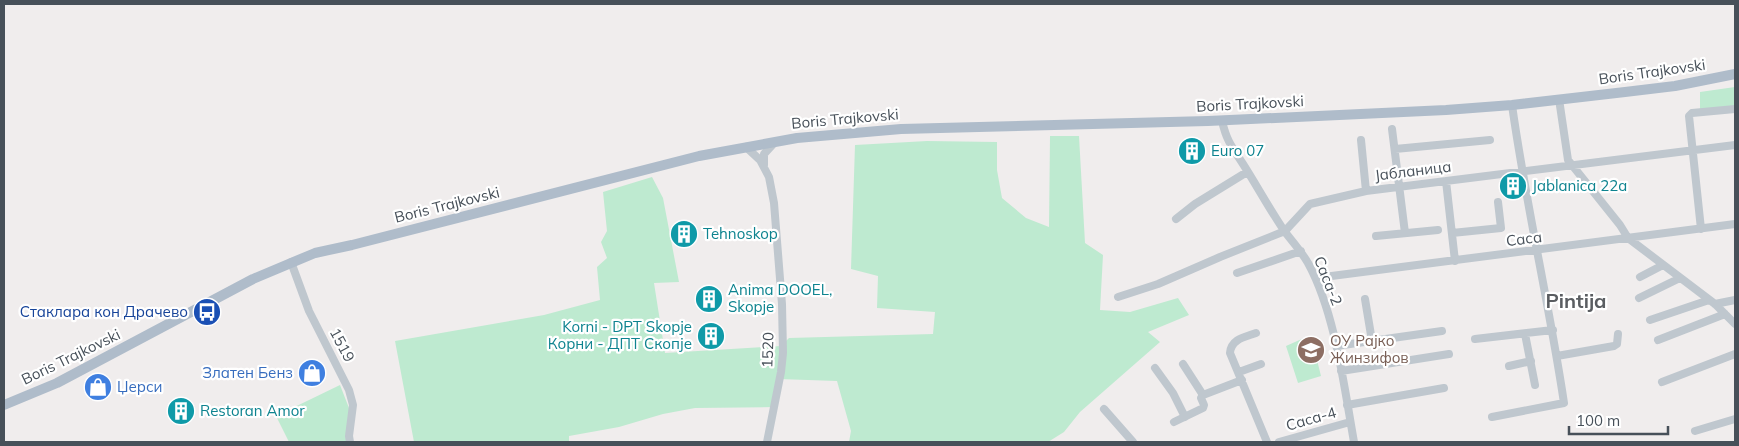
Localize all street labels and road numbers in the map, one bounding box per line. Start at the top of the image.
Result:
street label: Boris Trajkovski [1597,55,1706,88]
street label: Boris Trajkovski [1196,91,1304,116]
street label: Boris Trajkovski [791,104,899,133]
street label: Јабланица [1374,156,1452,185]
street label: Boris Trajkovski [392,182,501,227]
street label: Саса [1505,227,1543,250]
street label: Саса-2 [1310,253,1347,308]
street label: Boris Trajkovski [18,324,123,389]
street label: 1519 [326,324,359,365]
street label: 1520 [757,332,778,368]
street label: Саса-4 [1284,402,1338,435]

